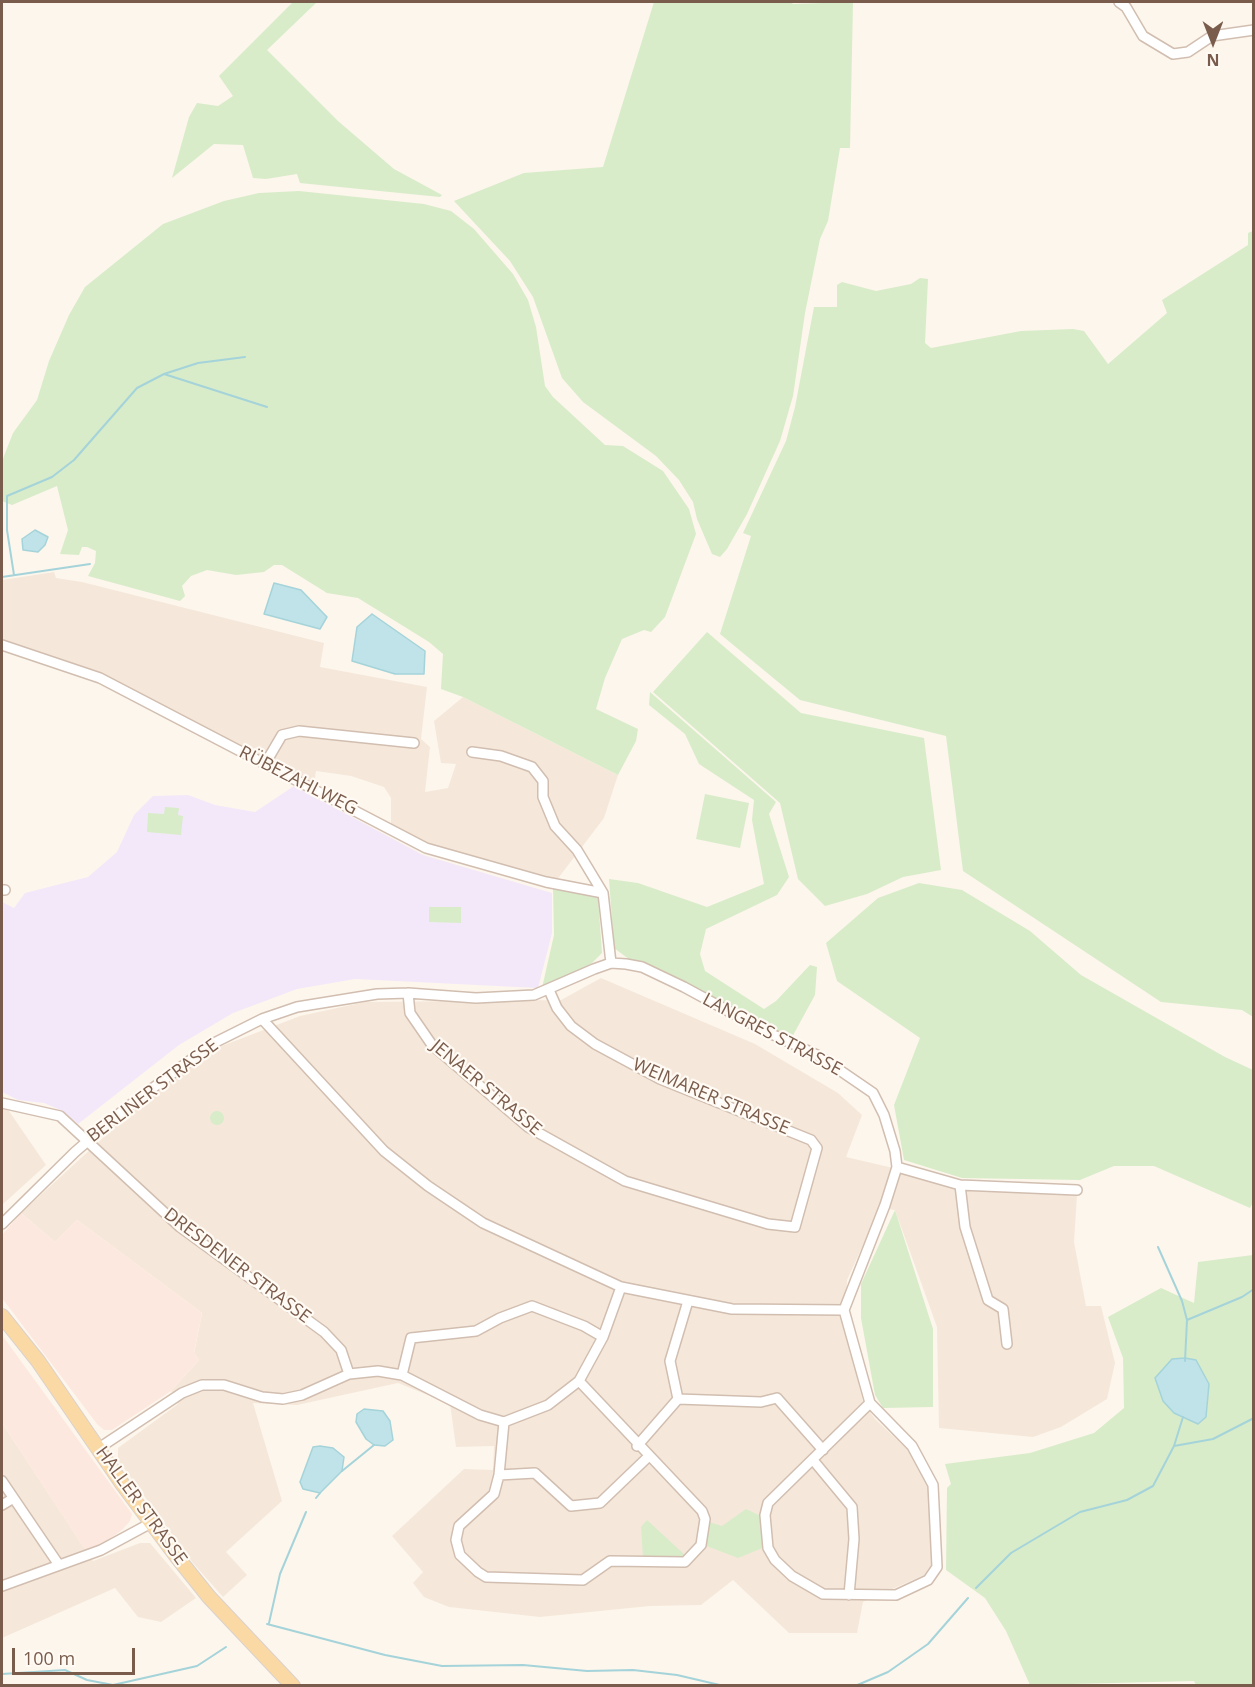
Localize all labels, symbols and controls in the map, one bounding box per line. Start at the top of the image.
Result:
north arrow [1183,12,1243,72]
text: N [1207,49,1220,71]
street label: RÜBEZAHLWEG [235,742,361,820]
street label: LANGRES STRASSE [698,989,846,1081]
street label: BERLINER STRASSE [83,1035,223,1147]
street label: JENAER STRASSE [426,1036,546,1140]
street label: WEIMARER STRASSE [629,1054,793,1140]
street label: DRESDENER STRASSE [159,1204,315,1328]
street label: HALLER STRASSE [91,1443,191,1569]
scale bar [15,1636,138,1674]
text: 100 m [23,1646,75,1670]

